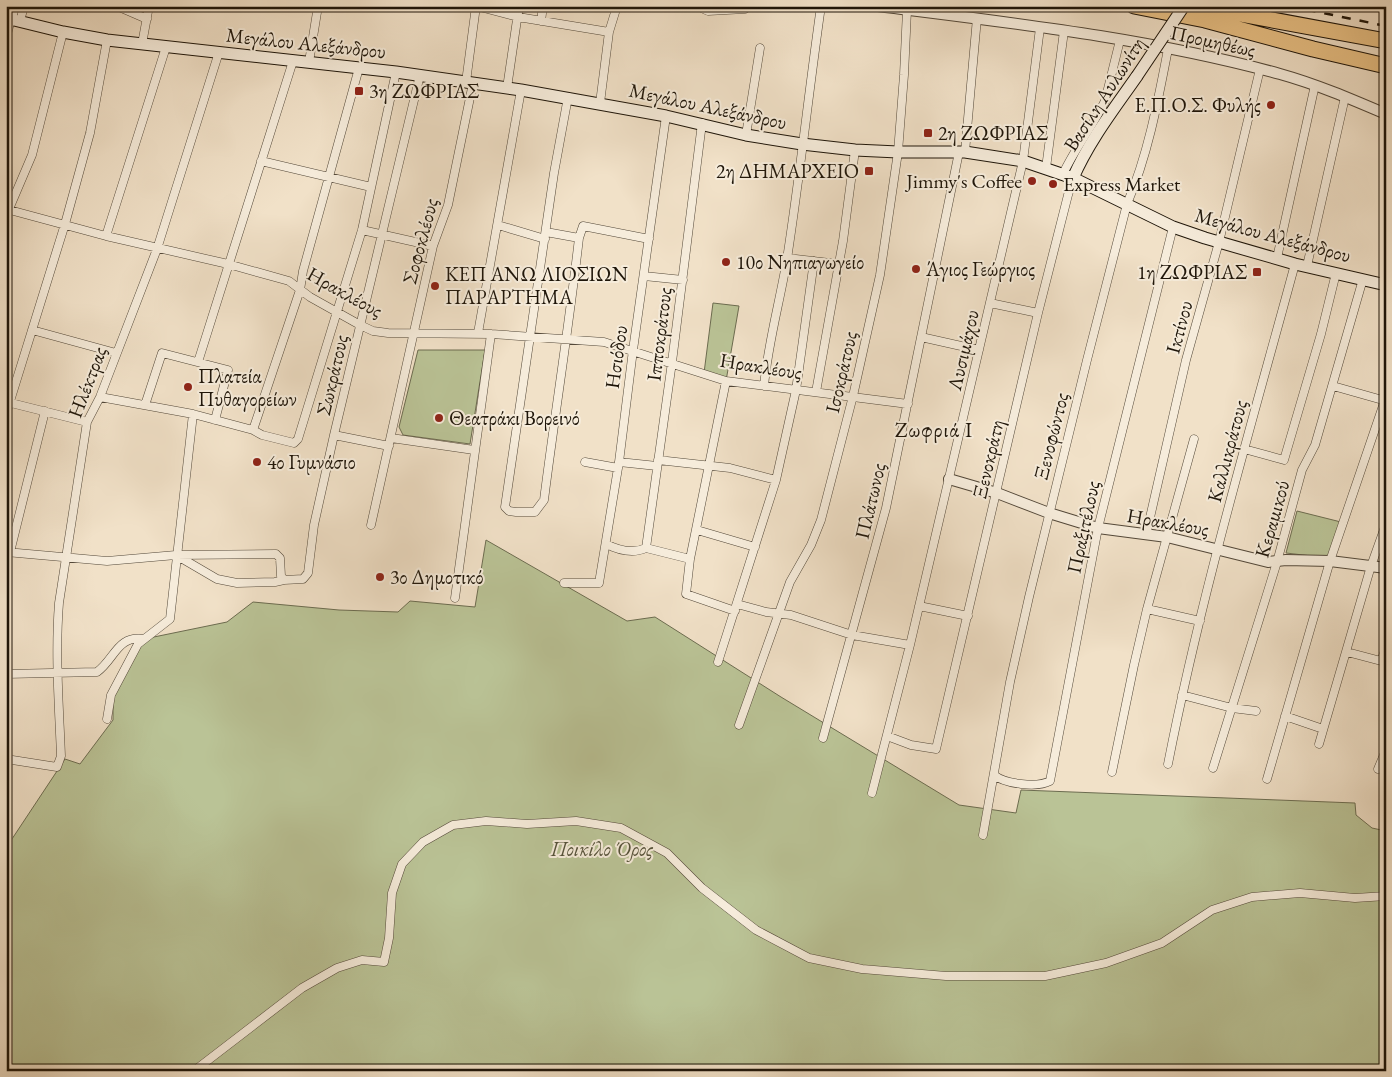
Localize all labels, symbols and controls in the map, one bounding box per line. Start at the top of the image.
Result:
street label: Προμηθέως [1168,19,1258,63]
street label: Μεγάλου Αλεξάνδρου [225,22,387,64]
street label: Βασίλη Αυλωνίτη [1057,32,1151,156]
street label: Μεγάλου Αλεξάνδρου [627,77,789,135]
place label: 3η ΖΩΦΡΙΑΣ [369,78,479,104]
marker: 3η ΖΩΦΡΙΑΣ [353,85,365,97]
place label: Ε.Π.Ο.Σ. Φυλής [1134,92,1261,118]
marker: Ε.Π.Ο.Σ. Φυλής [1265,99,1277,111]
place label: 2η ΖΩΦΡΙΑΣ [938,120,1048,146]
marker: 2η ΖΩΦΡΙΑΣ [922,127,934,139]
place label: 2η ΔΗΜΑΡΧΕΙΟ [716,158,859,184]
marker: 2η ΔΗΜΑΡΧΕΙΟ [863,165,875,177]
place label: Jimmy's Coffee [904,168,1022,194]
place label: Express Market [1063,171,1181,197]
marker: Jimmy's Coffee [1026,175,1038,187]
marker: Express Market [1047,178,1059,190]
street label: Σοφοκλέους [396,195,444,287]
street label: Μεγάλου Αλεξάνδρου [1192,202,1354,268]
place label: 10ο Νηπιαγωγείο [736,249,864,275]
marker: 10ο Νηπιαγωγείο [720,256,732,268]
place label: Άγιος Γεώργιος [925,256,1035,282]
place label: 1η ΖΩΦΡΙΑΣ [1137,259,1247,285]
street label: Ηρακλέους [303,261,388,323]
place label: ΚΕΠ ΑΝΩ ΛΙΟΣΙΩΝ ΠΑΡΑΡΤΗΜΑ [445,261,628,310]
marker: Άγιος Γεώργιος [910,263,922,275]
marker: 1η ΖΩΦΡΙΑΣ [1251,266,1263,278]
marker: ΚΕΠ ΑΝΩ ΛΙΟΣΙΩΝ ΠΑΡΑΡΤΗΜΑ [429,280,441,292]
street label: Ιπποκράτους [640,285,678,382]
street label: Ικτίνου [1159,298,1199,356]
street label: Λυσιμάχου [941,307,985,394]
street label: Ησιόδου [599,324,633,390]
street label: Ισοκράτους [819,329,863,415]
street label: Σωκράτους [310,332,354,418]
street label: Ηλέκτρας [62,343,112,421]
street label: Ηρακλέους [718,347,804,385]
place label: Πλατεία Πυθαγορείων [198,363,297,412]
marker: Πλατεία Πυθαγορείων [182,381,194,393]
street label: Ξενοφώντος [1028,390,1074,482]
street label: Καλλικράτους [1201,397,1253,505]
place label: Θεατράκι Βορεινό [449,405,580,431]
marker: Θεατράκι Βορεινό [433,412,445,424]
district label: Ζωφριά Ι [895,416,973,443]
street label: Ξενοκράτη [966,417,1010,501]
place label: 4ο Γυμνάσιο [267,449,356,475]
marker: 4ο Γυμνάσιο [251,456,263,468]
street label: Πλάτωνος [849,460,891,542]
street label: Κεραμικού [1249,477,1295,561]
street label: Πραξιτέλους [1060,478,1106,576]
street label: Ηρακλέους [1125,502,1211,542]
place label: 3ο Δημοτικό [390,564,483,590]
marker: 3ο Δημοτικό [374,571,386,583]
park label: Ποικίλο Όρος [550,836,653,862]

